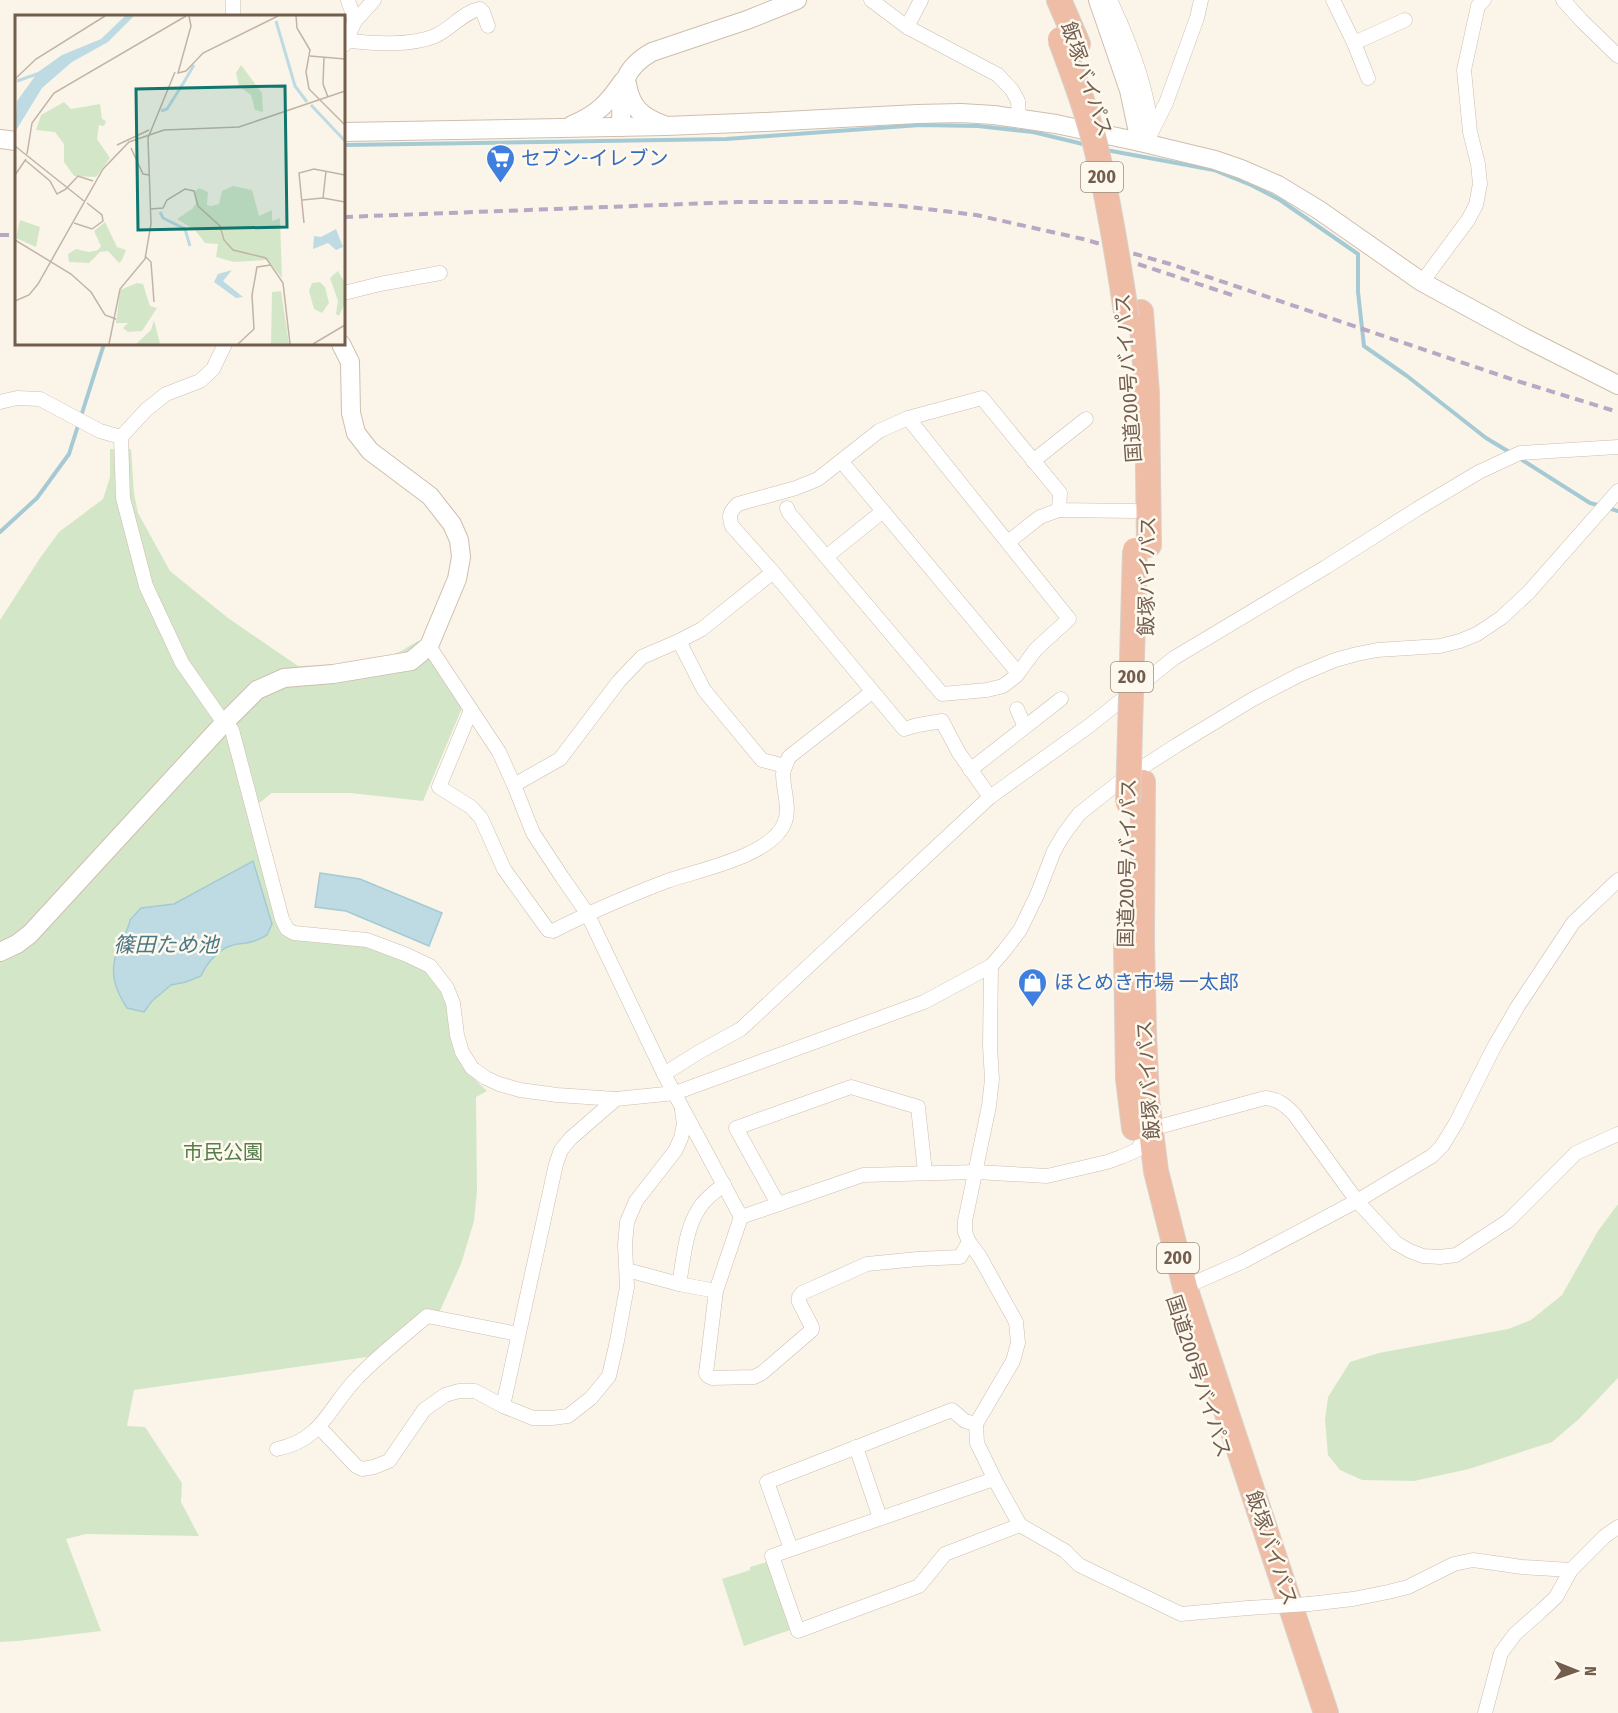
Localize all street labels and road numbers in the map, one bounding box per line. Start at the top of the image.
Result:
street label: 飯塚バイパス [1056,19,1118,139]
road number: 200 [1081,162,1123,192]
street label: 国道200号バイパス [1110,293,1146,463]
street label: 飯塚バイパス [1134,516,1160,636]
road number: 200 [1111,662,1153,692]
street label: 国道200号バイパス [1114,778,1140,948]
street label: 飯塚バイパス [1132,1020,1164,1140]
road number: 200 [1157,1243,1199,1273]
street label: 国道200号バイパス [1161,1292,1237,1460]
street label: 飯塚バイパス [1241,1488,1303,1608]

